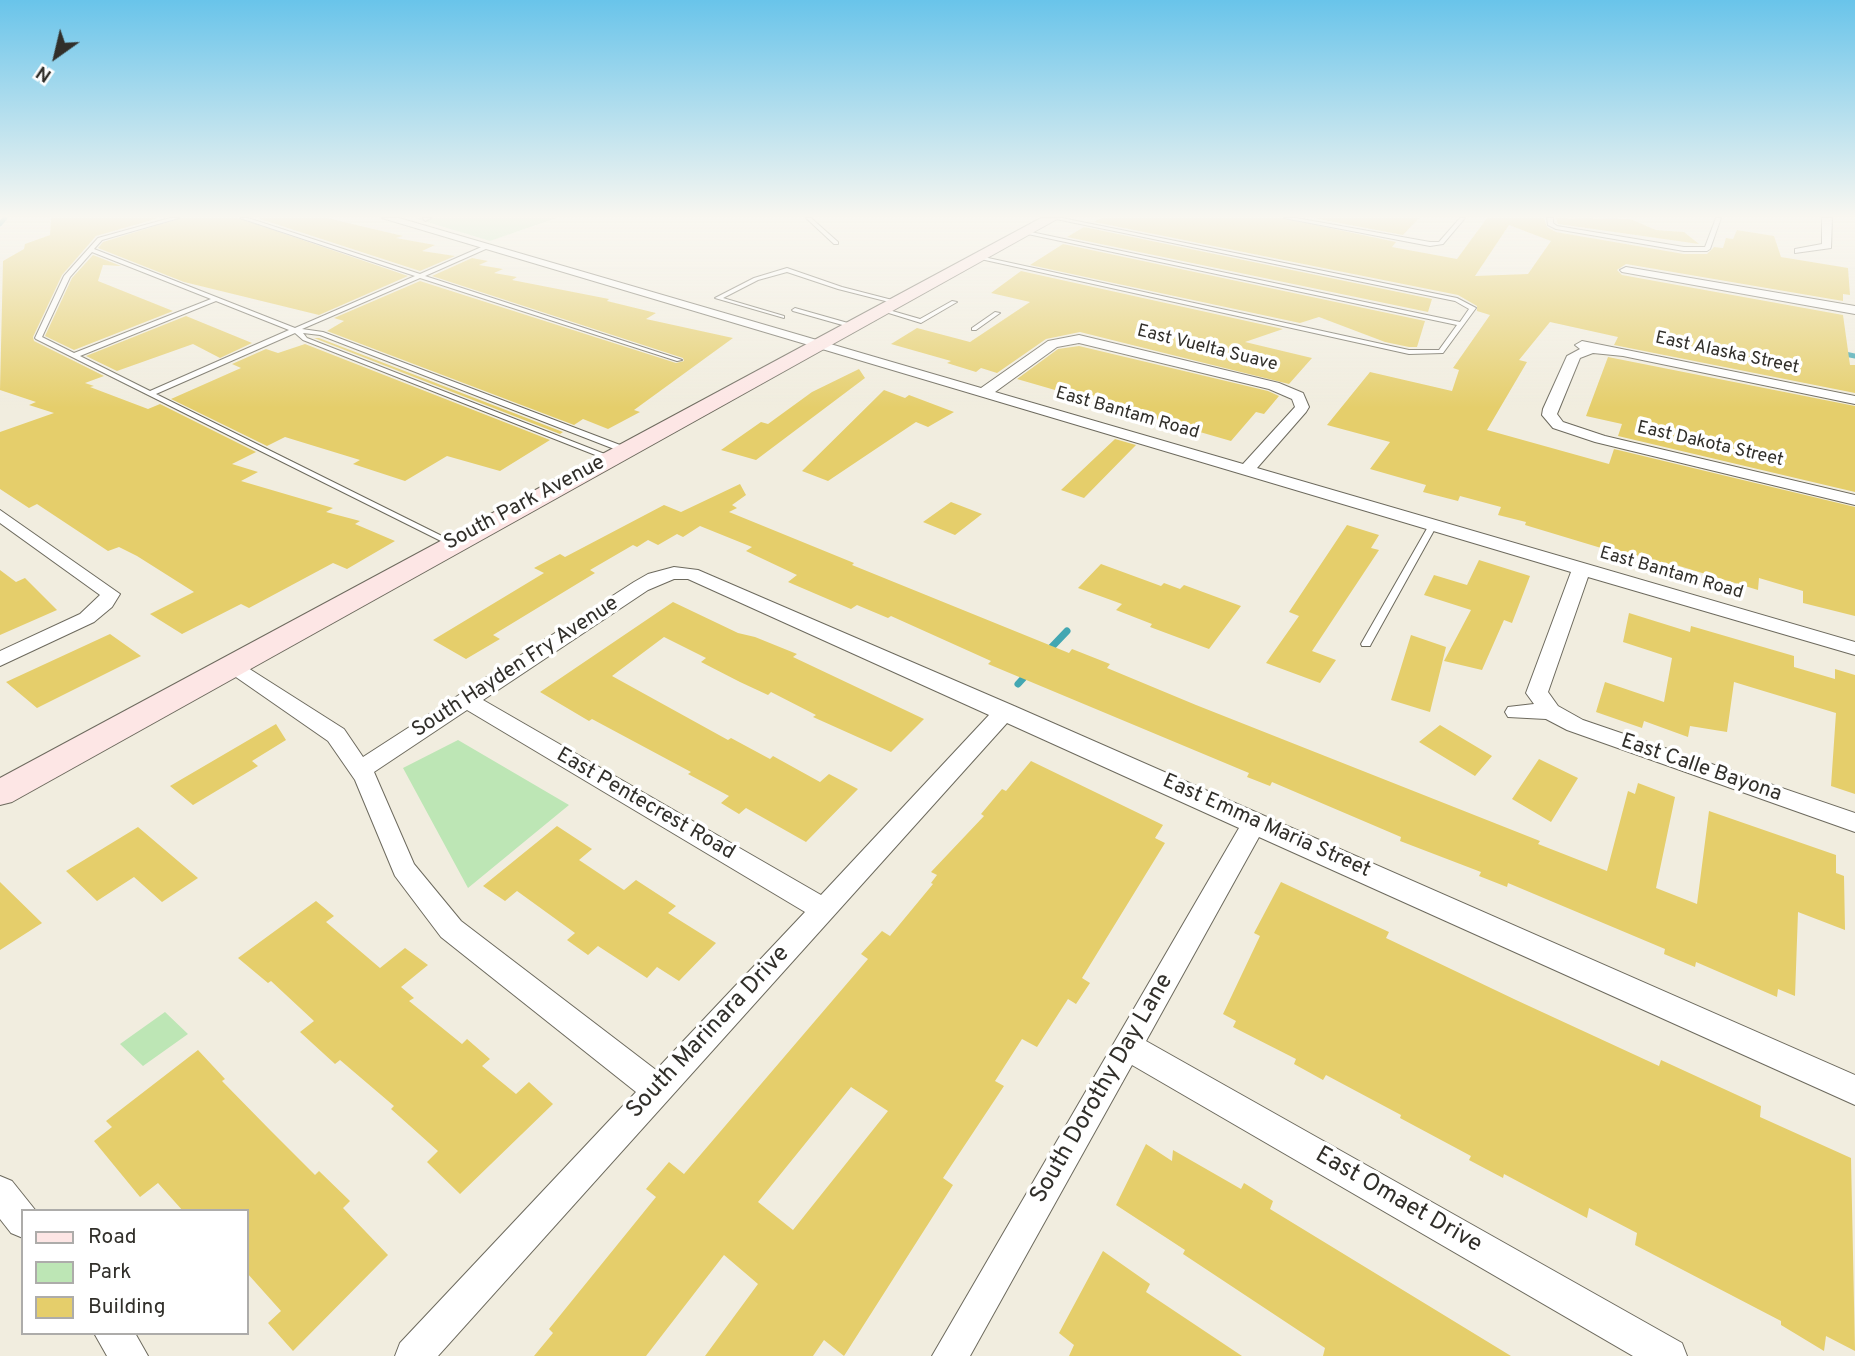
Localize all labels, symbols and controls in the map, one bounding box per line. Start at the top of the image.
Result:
north arrow [21,21,91,91]
text: N [32,60,57,87]
street label: East Vuelta Suave [1134,321,1280,377]
street label: East Alaska Street [1653,328,1801,380]
street label: East Bantam Road [1053,383,1201,445]
street label: East Dakota Street [1635,418,1785,472]
street label: South Park Avenue [440,451,610,557]
street label: East Bantam Road [1597,543,1745,605]
street label: South Hayden Fry Avenue [408,592,624,744]
street label: East Calle Bayona [1617,730,1785,808]
street label: East Pentecrest Road [551,744,739,866]
street label: East Emma Maria Street [1158,770,1374,884]
street label: South Marinara Drive [621,941,797,1125]
street label: South Dorothy Day Lane [1025,969,1181,1209]
street label: East Omaet Drive [1309,1142,1487,1260]
legend [21,1209,248,1335]
text: Road [88,1224,137,1251]
text: Park [88,1259,131,1286]
text: Building [88,1294,166,1321]

